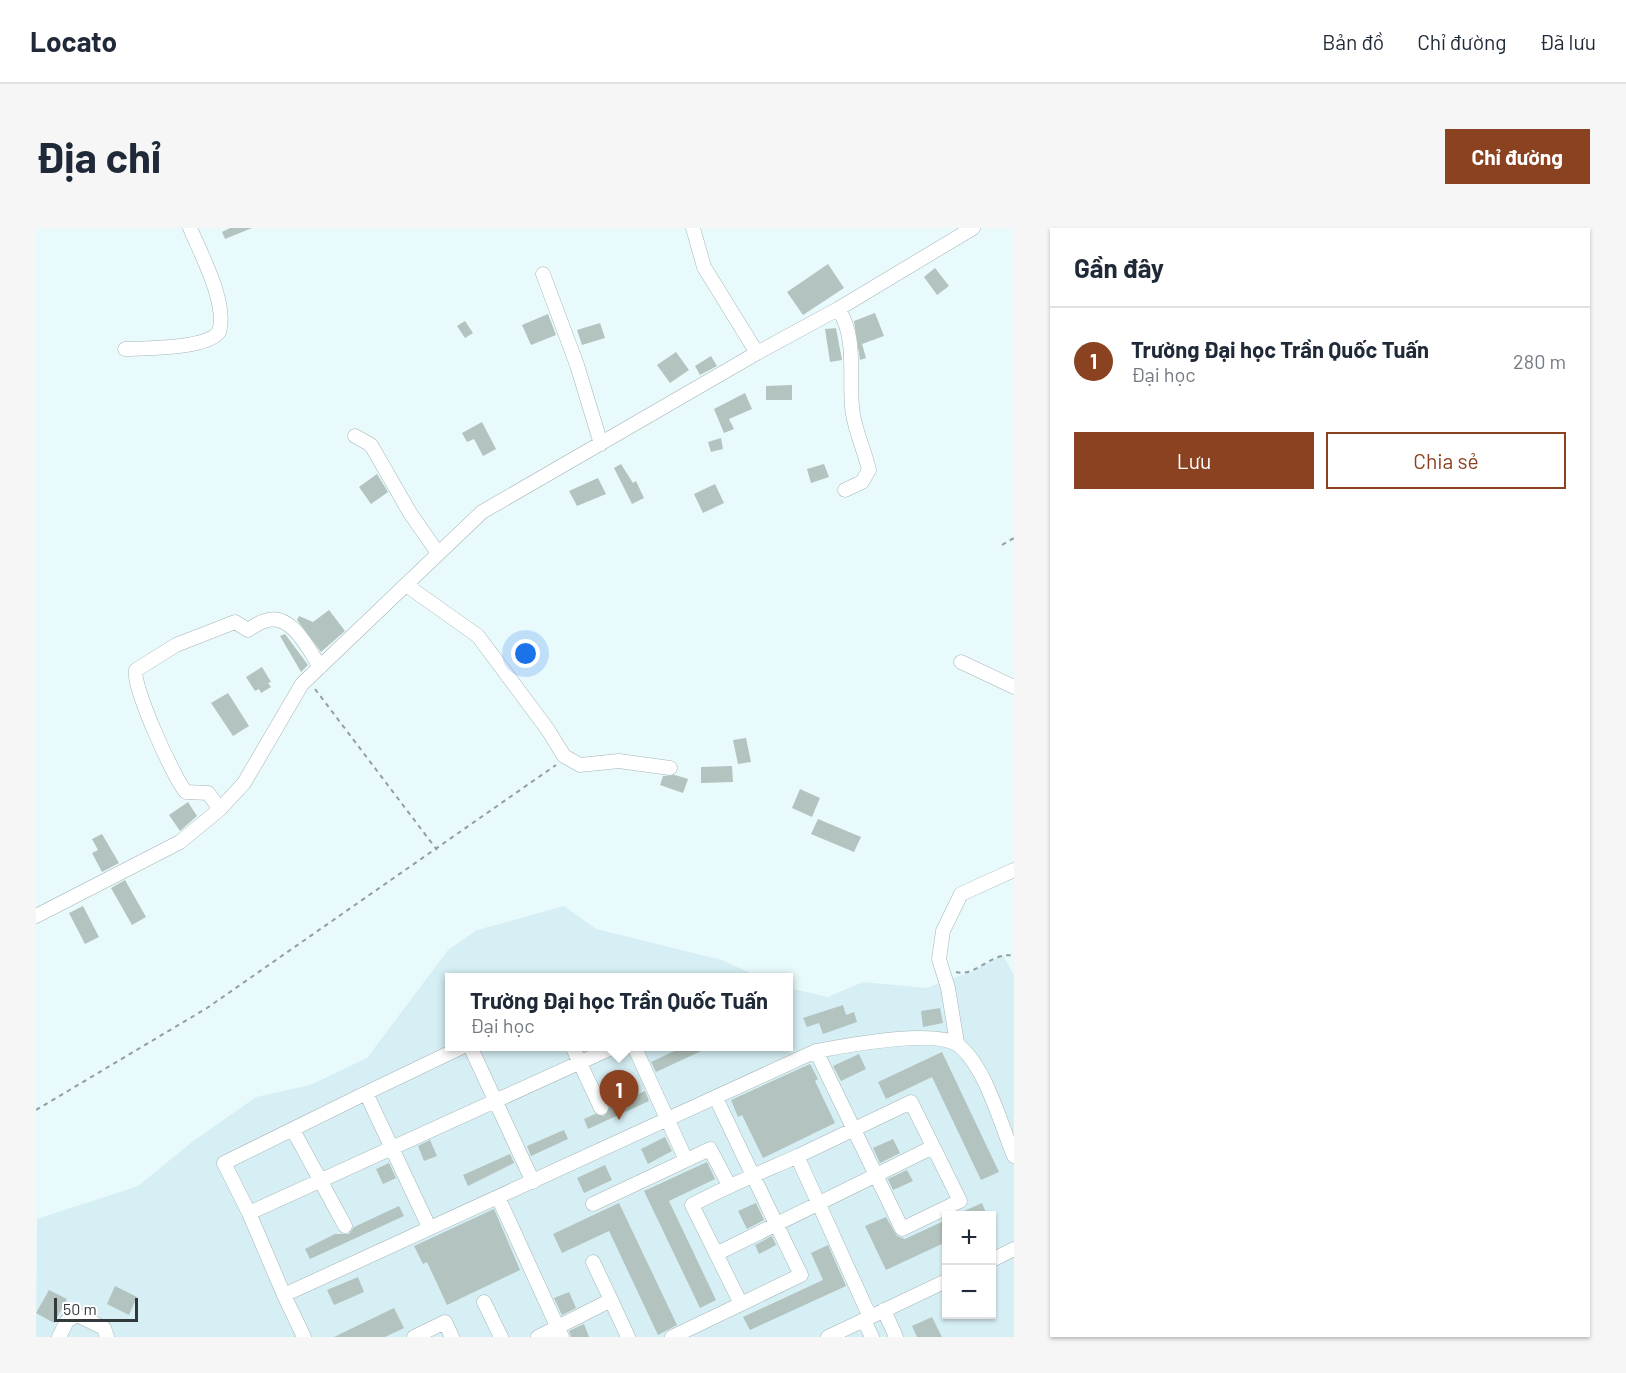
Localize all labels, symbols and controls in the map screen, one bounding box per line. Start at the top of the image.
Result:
text: Locato [30,24,117,58]
text: Bản đồ [1322,29,1384,54]
text: Chỉ đường [1417,29,1506,54]
text: Đã lưu [1539,29,1596,54]
button: Chỉ đường [1445,129,1590,184]
text: Địa chỉ [36,131,161,181]
text: Gần đây [1074,252,1164,283]
text: Trường Đại học Trần Quốc Tuấn [1131,336,1429,362]
text: 1 [1090,349,1097,373]
text: 280 m [1513,349,1566,373]
text: Đại học [1131,362,1196,386]
button: Lưu [1074,432,1314,489]
button: Chia sẻ [1326,432,1566,489]
your location [511,639,540,668]
popup [445,973,793,1051]
text: Trường Đại học Trần Quốc Tuấn [470,987,768,1013]
text: Đại học [470,1013,535,1037]
pin: 1 [600,1070,638,1120]
map controls [942,1211,996,1319]
button: + [942,1211,996,1265]
button: − [942,1265,996,1319]
scale bar [54,1295,138,1322]
text: 50 m [63,1299,97,1318]

